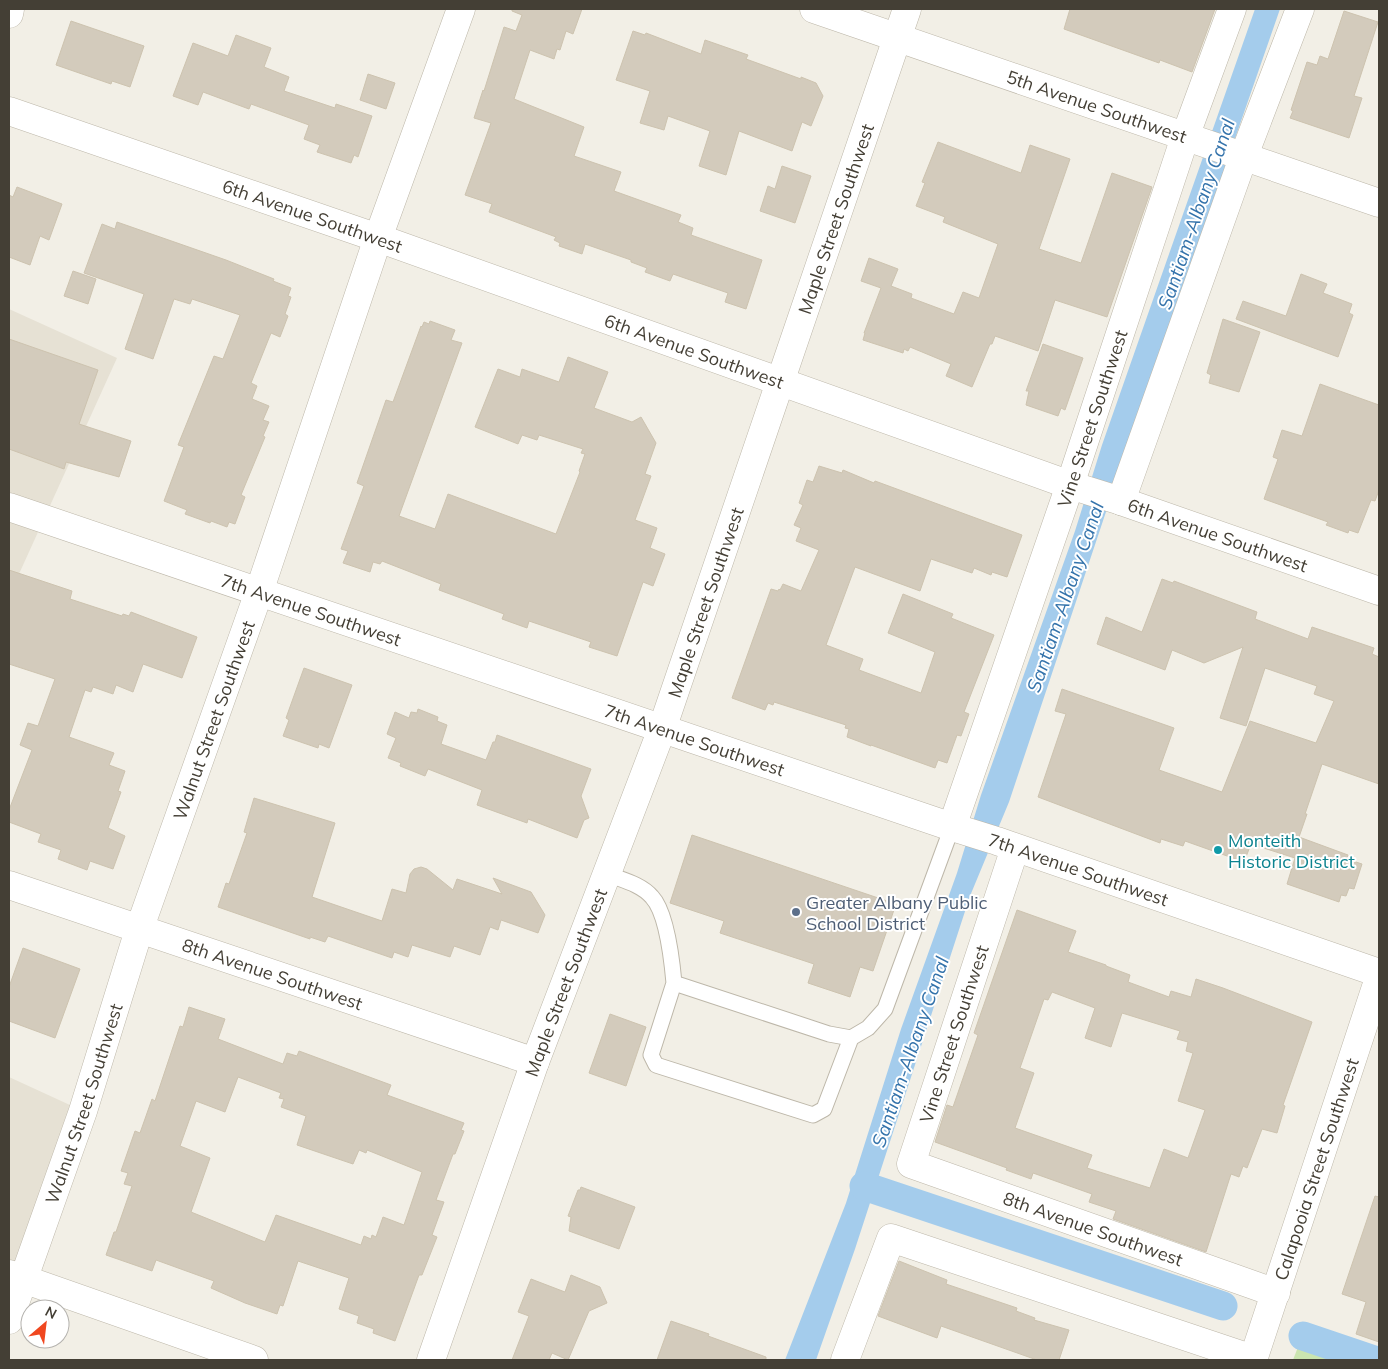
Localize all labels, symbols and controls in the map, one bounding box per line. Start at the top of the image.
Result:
street label: 5th Avenue Southwest [1004,65,1190,148]
water label: Santiam-Albany Canal [1152,115,1240,312]
street label: Maple Street Southwest [793,121,879,317]
street label: 6th Avenue Southwest [219,174,406,257]
street label: 6th Avenue Southwest [601,308,787,393]
street label: Vine Street Southwest [1052,327,1132,510]
street label: 6th Avenue Southwest [1125,493,1311,577]
water label: Santiam-Albany Canal [1021,498,1109,695]
street label: Maple Street Southwest [662,504,748,700]
street label: 7th Avenue Southwest [218,568,404,651]
street label: Walnut Street Southwest [168,617,259,823]
street label: 7th Avenue Southwest [601,698,788,781]
street label: 7th Avenue Southwest [986,828,1171,911]
place label: Monteith Historic District [1228,829,1355,873]
marker: Monteith Historic District [1212,844,1224,856]
street label: Maple Street Southwest [519,885,612,1079]
place label: Greater Albany Public School District [806,891,988,935]
marker: Greater Albany Public School District [790,906,802,918]
street label: 8th Avenue Southwest [179,933,366,1015]
street label: Vine Street Southwest [914,942,994,1126]
water label: Santiam-Albany Canal [866,953,954,1150]
street label: Walnut Street Southwest [40,1000,127,1207]
street label: Calapooia Street Southwest [1269,1055,1363,1283]
street label: 8th Avenue Southwest [1000,1186,1186,1271]
north arrow [20,1299,70,1349]
text: N [42,1302,60,1323]

